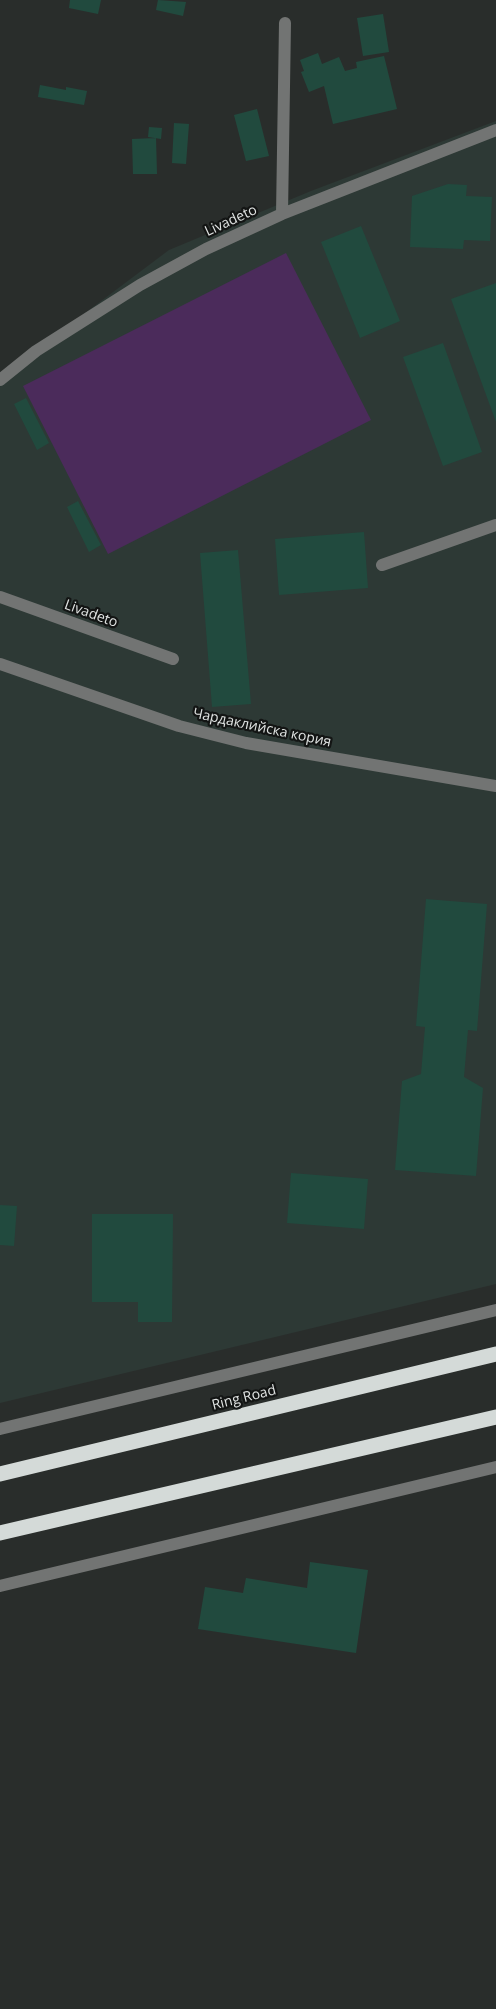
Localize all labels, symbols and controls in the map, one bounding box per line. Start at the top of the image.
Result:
street label: Livadeto [202,202,260,240]
street label: Livadeto [62,597,120,631]
street label: Чардаклийска кория [191,705,333,751]
street label: Ring Road [210,1382,278,1414]

